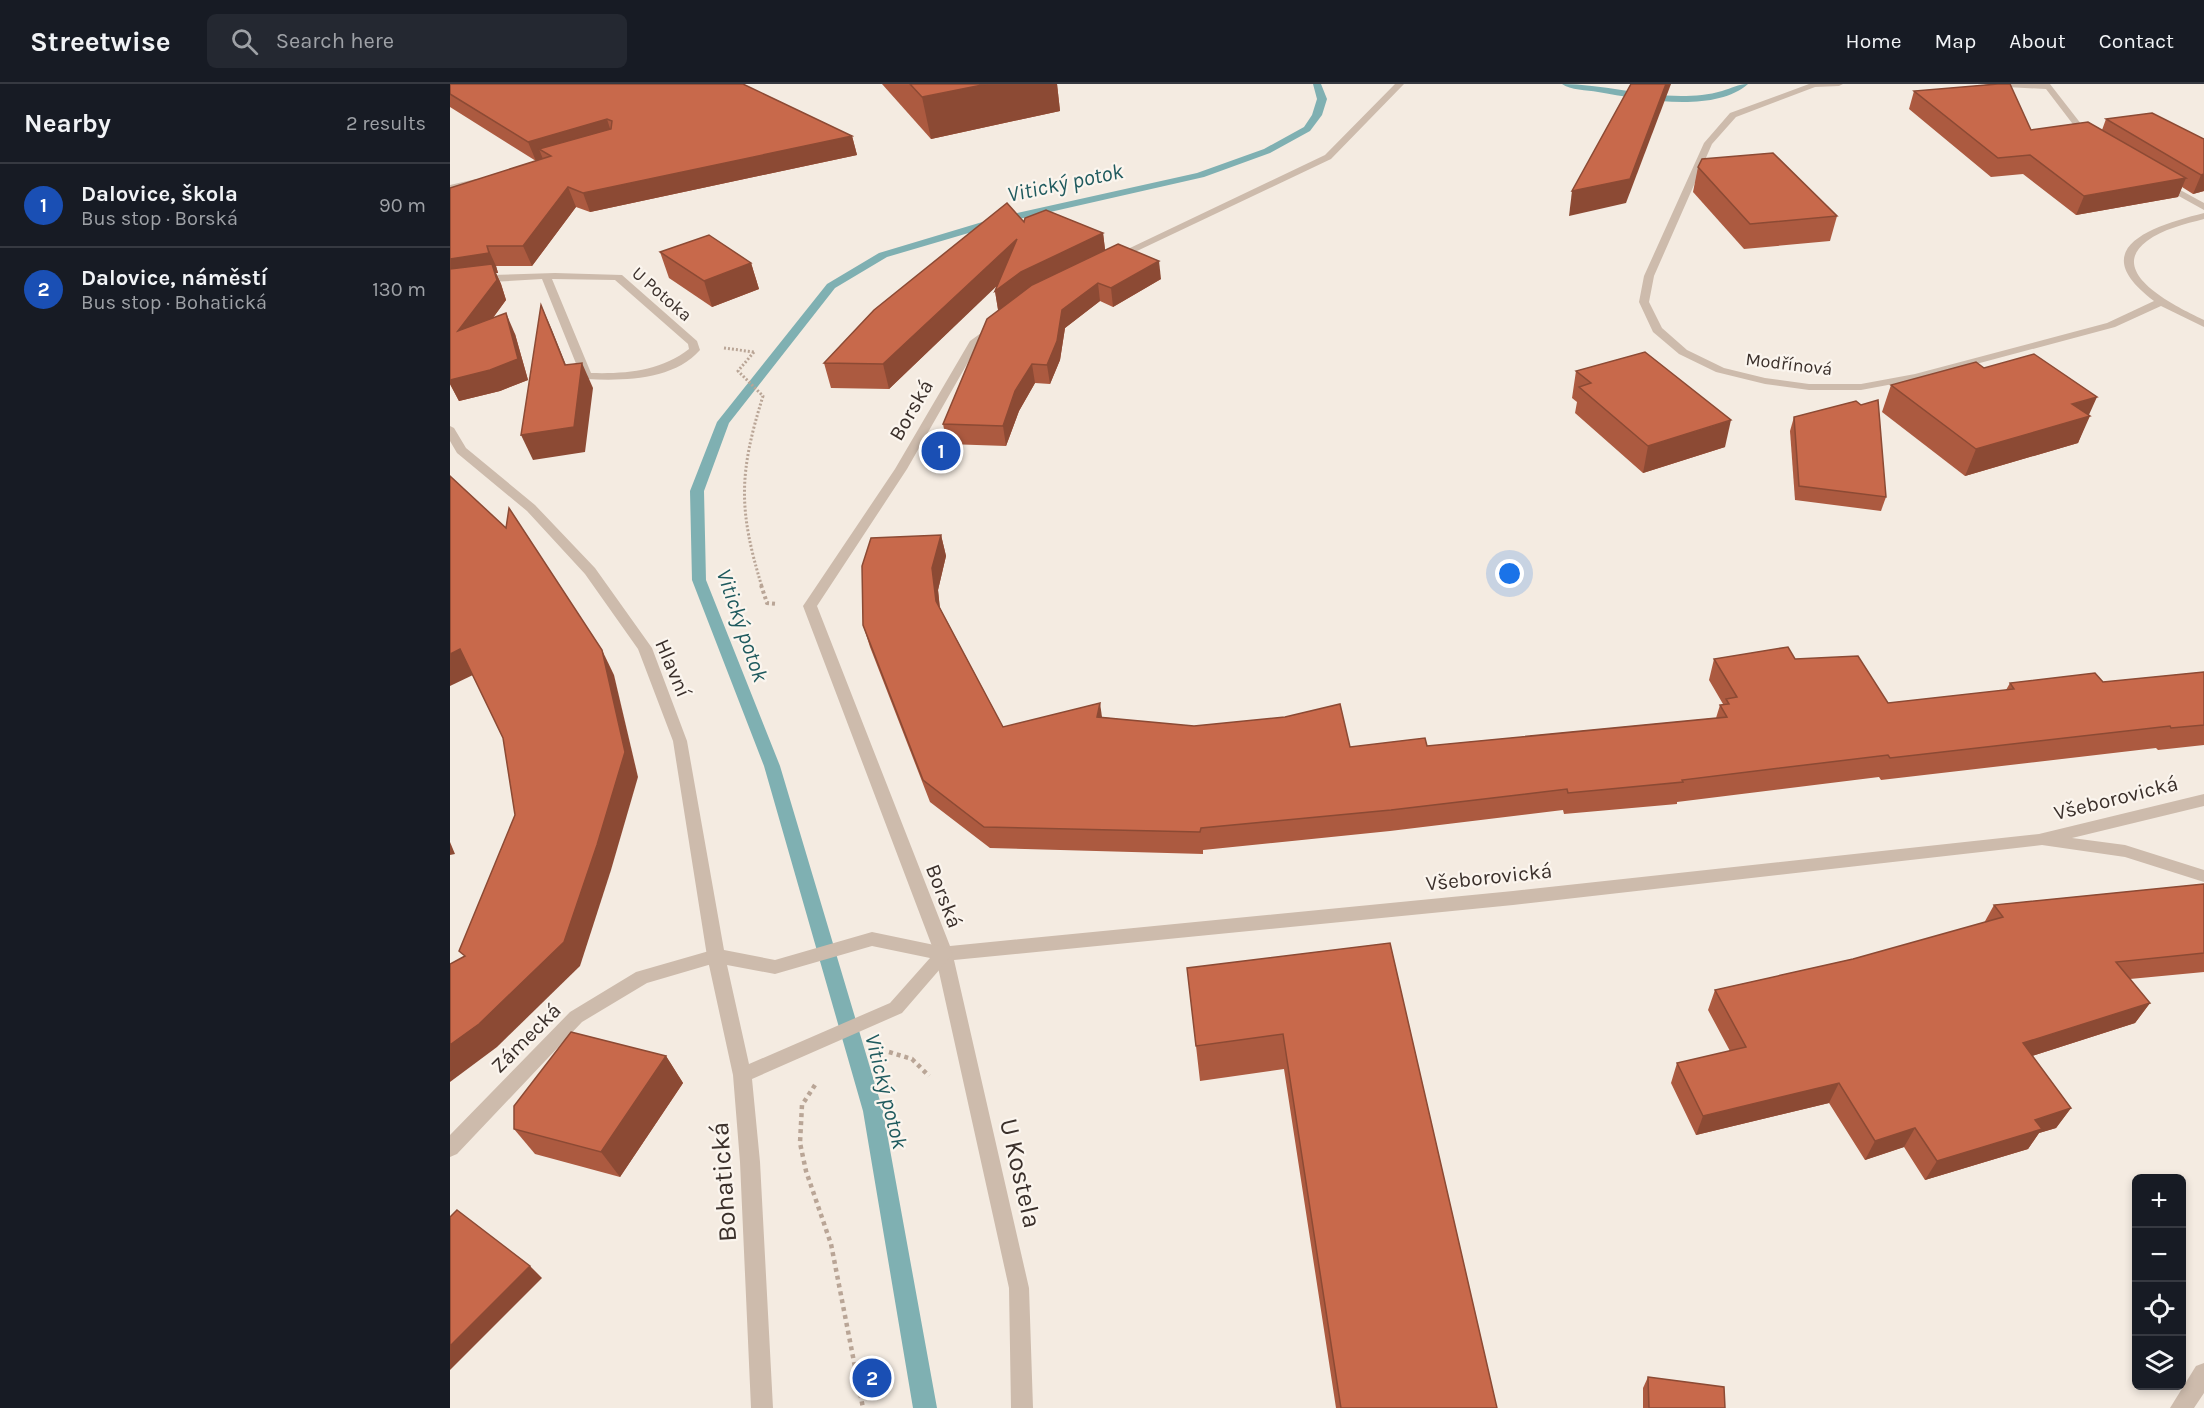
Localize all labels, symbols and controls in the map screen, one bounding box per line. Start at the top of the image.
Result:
search box [207,14,627,68]
text: Streetwise [30,25,171,58]
icon: search [228,25,261,58]
text: Search here [276,28,394,54]
text: Home [1846,29,1902,53]
text: Map [1935,29,1976,53]
text: About [2009,29,2066,53]
text: Contact [2099,29,2174,53]
text: Nearby [24,108,111,139]
text: 2 results [346,112,426,135]
water label: Vitický potok [1005,158,1126,208]
text: Dalovice, škola [81,181,238,207]
text: 1 [40,194,47,217]
text: 90 m [379,194,426,217]
text: Bus stop · Borská [81,207,238,230]
street label: U Potoka [627,262,697,326]
text: Dalovice, náměstí [81,265,268,291]
text: 2 [37,278,50,301]
text: 130 m [372,278,426,301]
text: Bus stop · Bohatická [81,291,267,314]
street label: Modřínová [1744,348,1834,380]
street label: Borská [884,375,938,445]
pin: 1 [922,428,960,473]
your location [1495,559,1524,588]
water label: Vitický potok [711,565,774,686]
street label: Hlavní [650,635,696,701]
street label: Všeborovická [2051,771,2181,825]
street label: Všeborovická [1425,858,1553,896]
street label: Borská [921,861,967,931]
street label: Zámecká [486,998,566,1078]
water label: Vitický potok [859,1031,913,1152]
street label: U Kostela [993,1115,1048,1231]
street label: Bohatická [704,1121,743,1243]
map controls [2132,1174,2186,1390]
button: + [2132,1174,2186,1228]
button: − [2132,1228,2186,1282]
button: locate [2132,1282,2186,1336]
button: layers [2132,1336,2186,1390]
pin: 2 [852,1356,892,1400]

